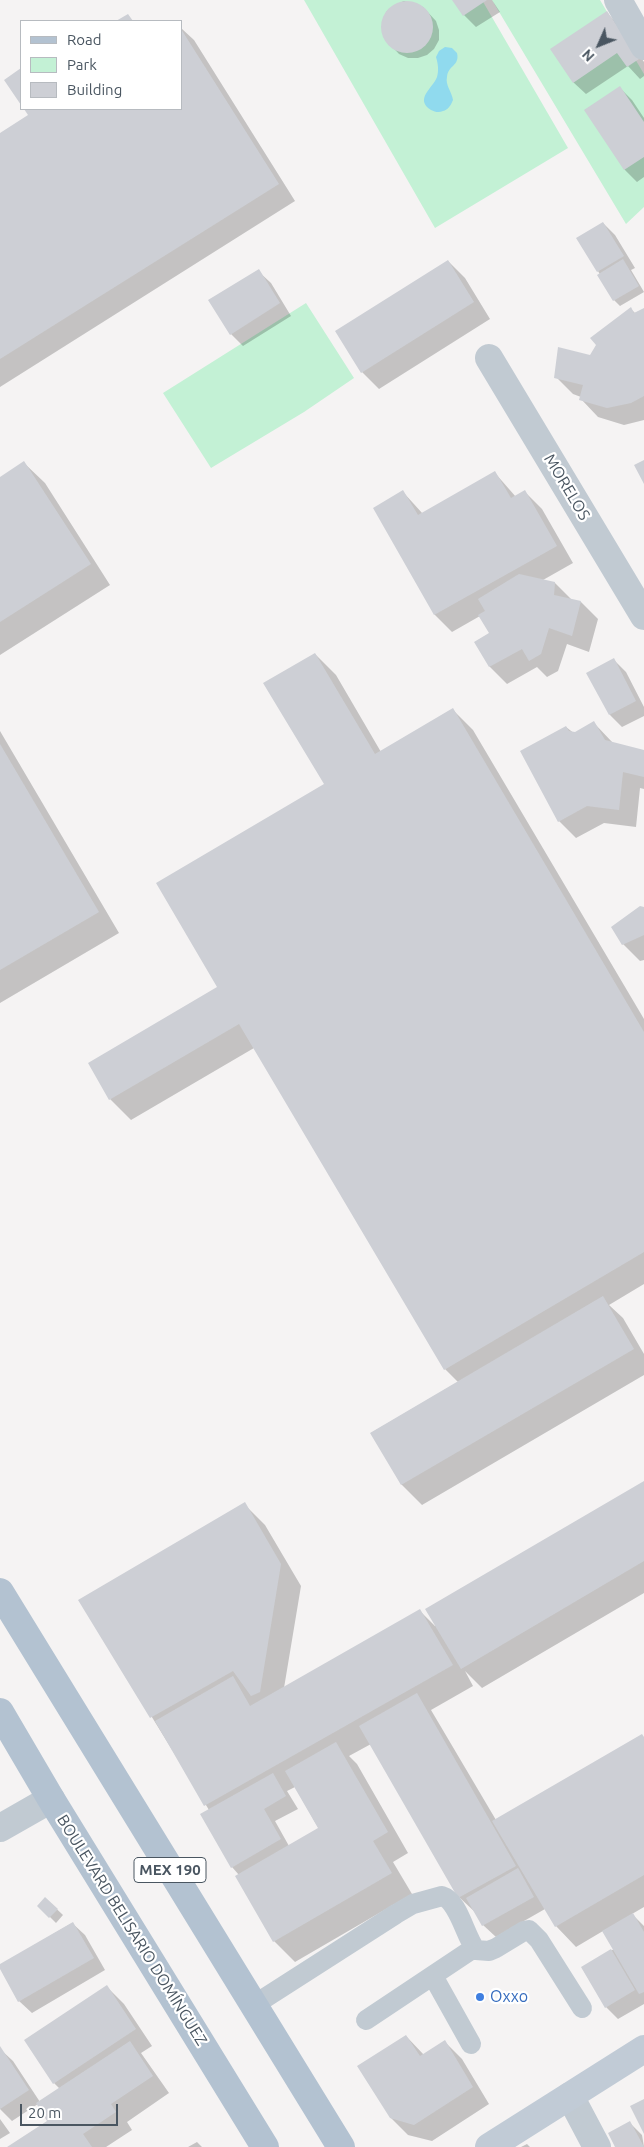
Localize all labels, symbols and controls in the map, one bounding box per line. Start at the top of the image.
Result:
legend [20,20,182,110]
north arrow [574,20,624,70]
text: Road [67,31,102,48]
text: N [579,46,598,65]
text: Park [67,56,97,73]
text: Building [67,81,122,98]
street label: MORELOS [540,450,594,524]
street label: BOULEVARD BELISARIO DOMÍNGUEZ [53,1811,211,2049]
road number: MEX 190 [134,1858,206,1882]
place label: Oxxo [490,1987,528,2007]
marker: Oxxo [474,1991,486,2003]
scale bar [22,2094,120,2126]
text: 20 m [28,2104,61,2121]

